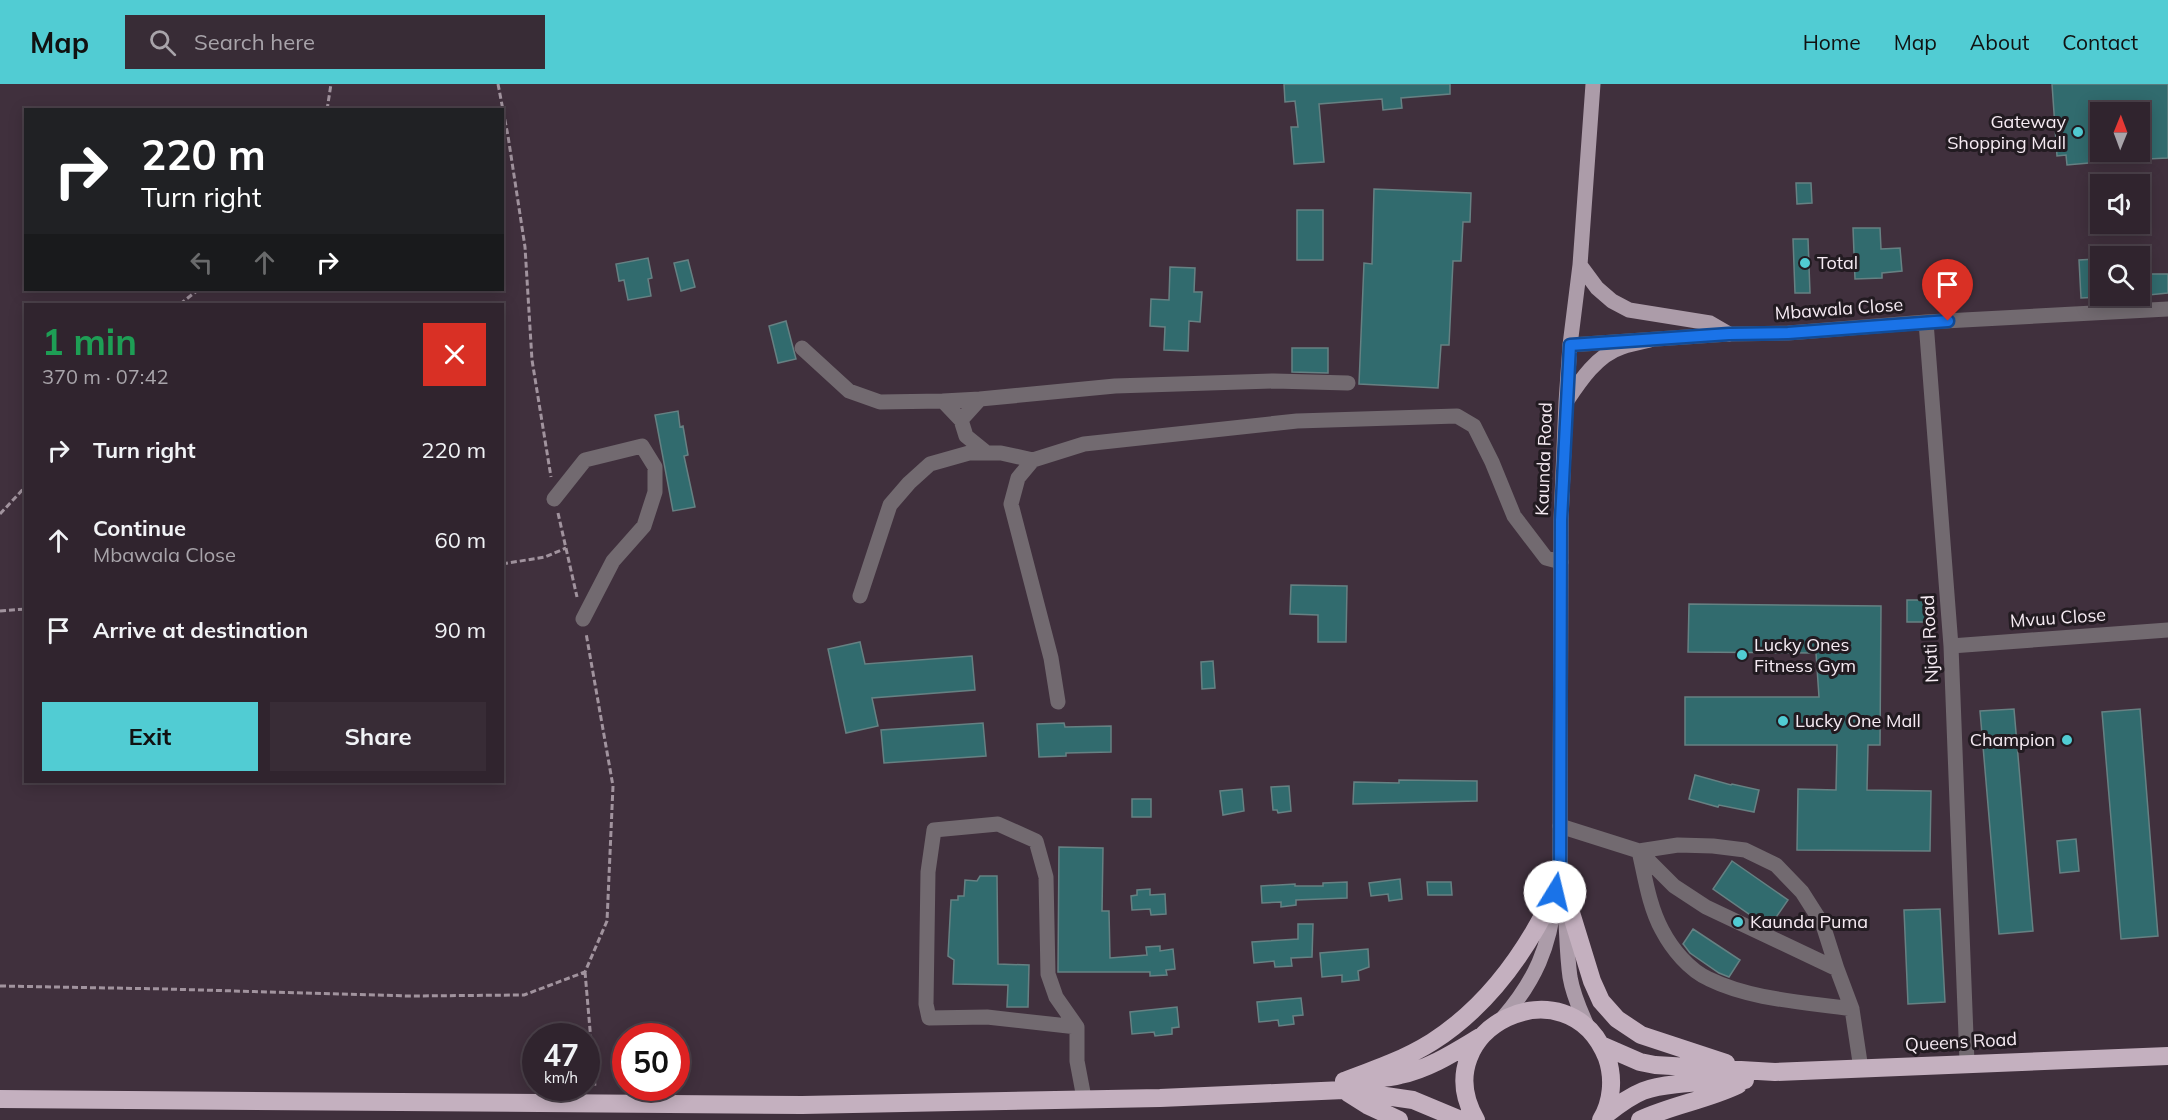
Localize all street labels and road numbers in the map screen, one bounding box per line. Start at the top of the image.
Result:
street label: Mbawala Close [1774,293,1904,324]
street label: Kaunda Road [1530,402,1557,516]
street label: Njati Road [1916,595,1943,684]
street label: Mvuu Close [2009,603,2107,632]
street label: Queens Road [1904,1027,2018,1056]

